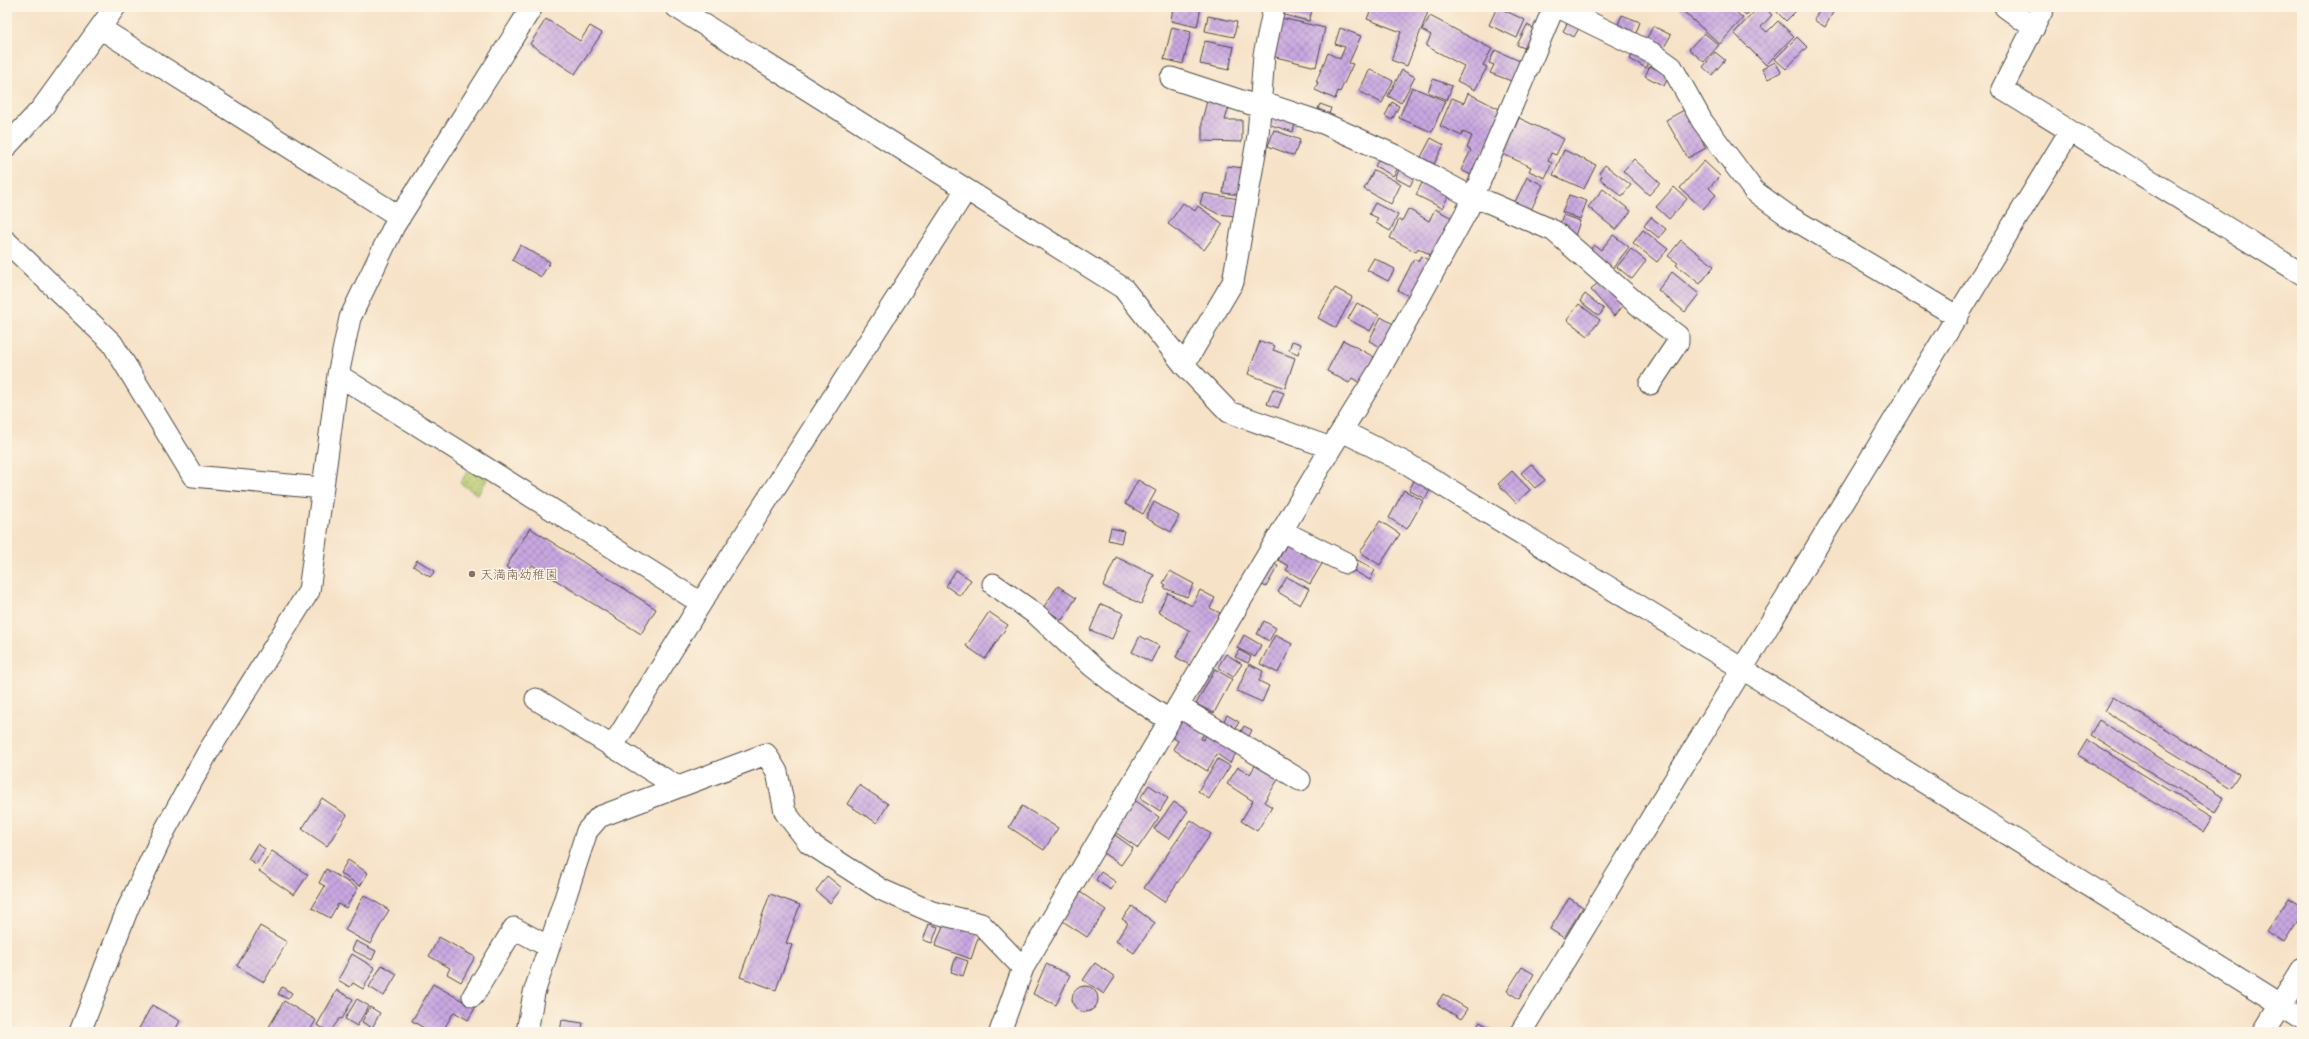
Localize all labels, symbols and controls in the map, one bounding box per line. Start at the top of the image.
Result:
place label: 天満南幼稚園 [480,567,558,583]
marker: 天満南幼稚園 [467,569,477,579]

